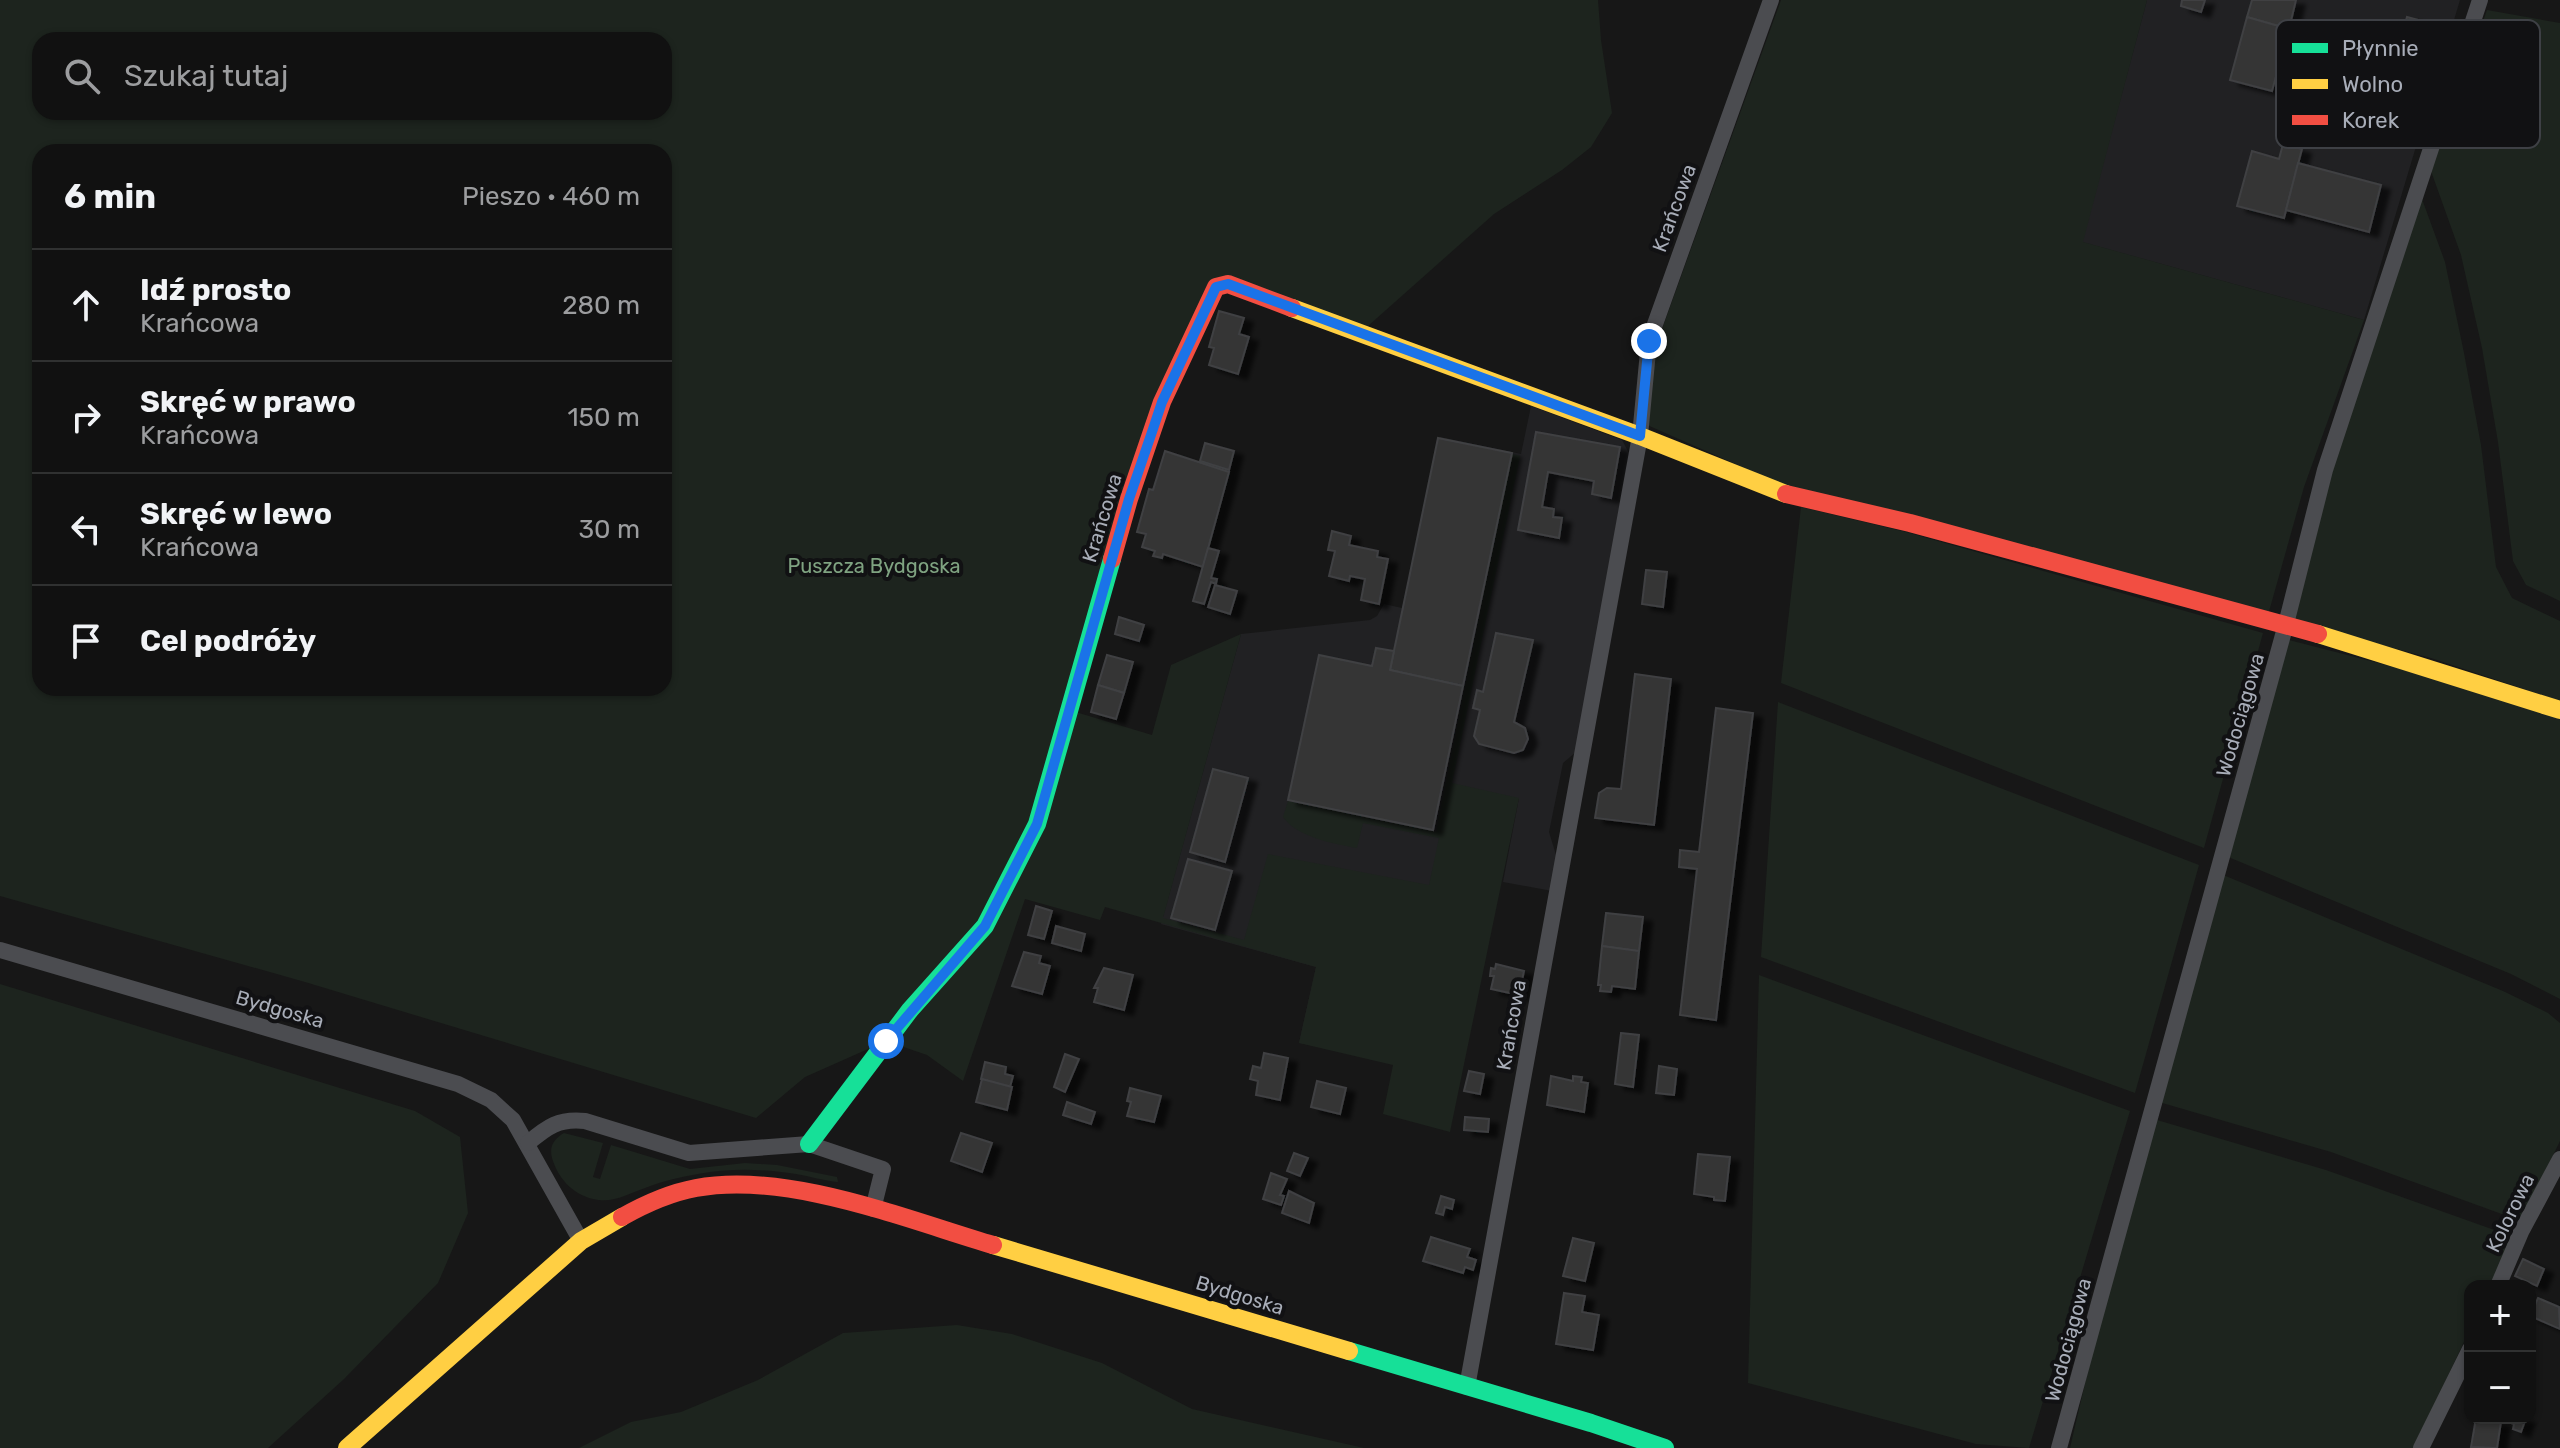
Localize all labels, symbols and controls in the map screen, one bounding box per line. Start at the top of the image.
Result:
legend [2276,20,2540,148]
search box [32,32,672,120]
text: Płynnie [2342,35,2419,62]
icon: search [60,54,104,98]
text: Szukaj tutaj [124,58,288,94]
text: Wolno [2342,71,2403,98]
text: Korek [2342,107,2400,134]
street label: Krańcowa [1647,161,1701,255]
text: 6 min [64,176,156,217]
text: Pieszo · 460 m [462,181,640,212]
text: Idź prosto [140,272,291,308]
icon: ahead [64,283,108,327]
text: 280 m [562,290,640,321]
text: Krańcowa [140,308,259,339]
route end [1631,323,1667,359]
text: Skręć w prawo [140,384,356,420]
icon: right [64,395,108,439]
text: 150 m [567,402,640,433]
text: Krańcowa [140,420,259,451]
street label: Krańcowa [1077,471,1127,565]
text: Skręć w lewo [140,496,332,532]
icon: left [64,507,108,551]
text: 30 m [578,514,640,545]
text: Krańcowa [140,532,259,563]
park label: Puszcza Bydgoska [787,554,961,578]
icon: arrive [64,619,108,663]
text: Cel podróży [140,623,316,659]
street label: Wodociągowa [2211,651,2269,779]
street label: Krańcowa [1491,978,1531,1072]
street label: Bydgoska [233,985,327,1033]
route start [868,1023,904,1059]
street label: Kolorowa [2481,1170,2539,1256]
street label: Bydgoska [1193,1270,1287,1320]
street label: Wodociągowa [2040,1275,2096,1405]
map controls [2464,1280,2536,1424]
button: + [2464,1280,2536,1352]
button: − [2464,1352,2536,1424]

